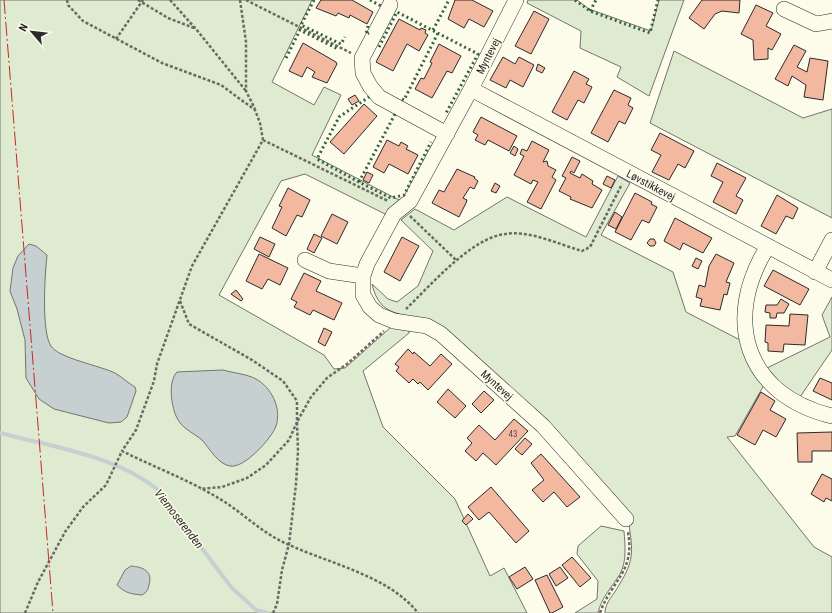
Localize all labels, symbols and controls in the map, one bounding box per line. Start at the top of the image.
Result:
north arrow [12,12,52,52]
text: N [16,21,31,34]
street label: Myntevej [474,36,503,76]
street label: Løvstikkevej [624,167,677,204]
street label: Myntevej [478,368,515,403]
house number: 43 [509,429,517,439]
water label: Viemoserenden [151,487,207,552]

